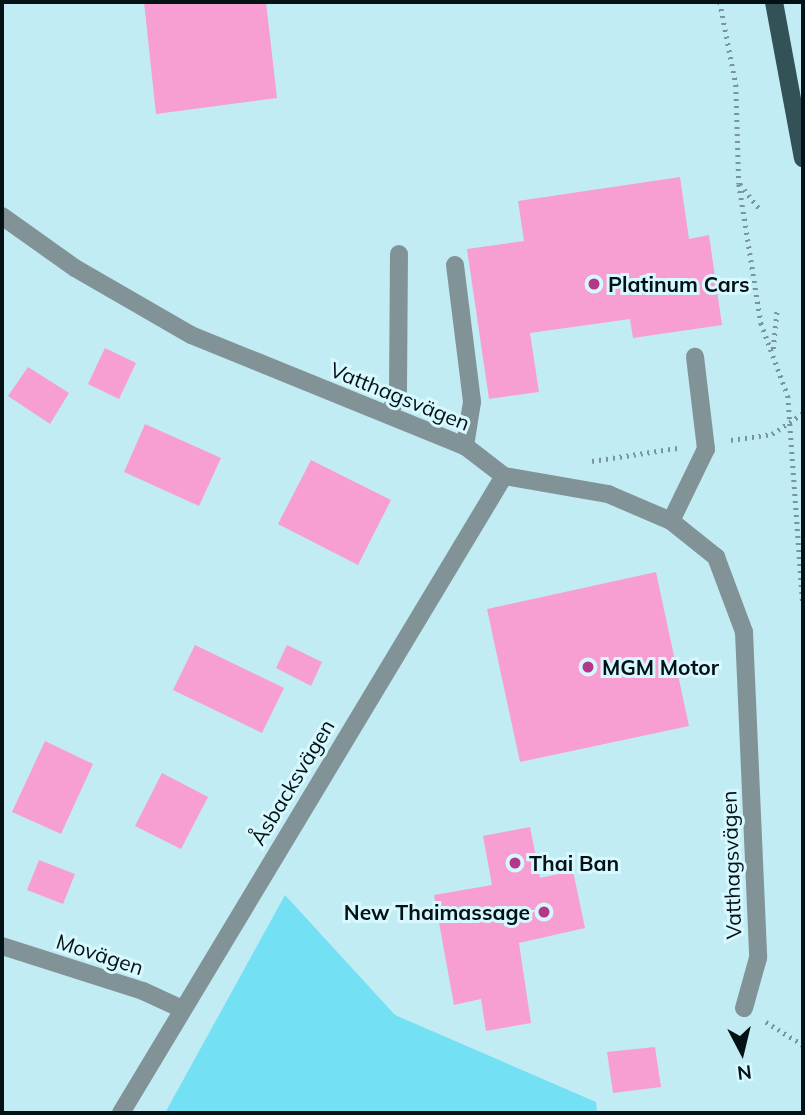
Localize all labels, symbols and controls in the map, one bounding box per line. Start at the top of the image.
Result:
place label: Platinum Cars [608,271,749,297]
marker: Platinum Cars [586,276,602,292]
street label: Vatthagsvägen [326,357,474,435]
place label: MGM Motor [602,654,719,680]
marker: MGM Motor [580,659,596,675]
street label: Åsbacksvägen [245,715,339,849]
street label: Vatthagsvägen [716,790,746,940]
place label: Thai Ban [529,850,619,876]
marker: Thai Ban [507,855,523,871]
place label: New Thaimassage [344,899,530,925]
marker: New Thaimassage [536,904,552,920]
street label: Movägen [53,928,147,980]
north arrow [707,1017,777,1087]
text: N [736,1060,753,1086]

